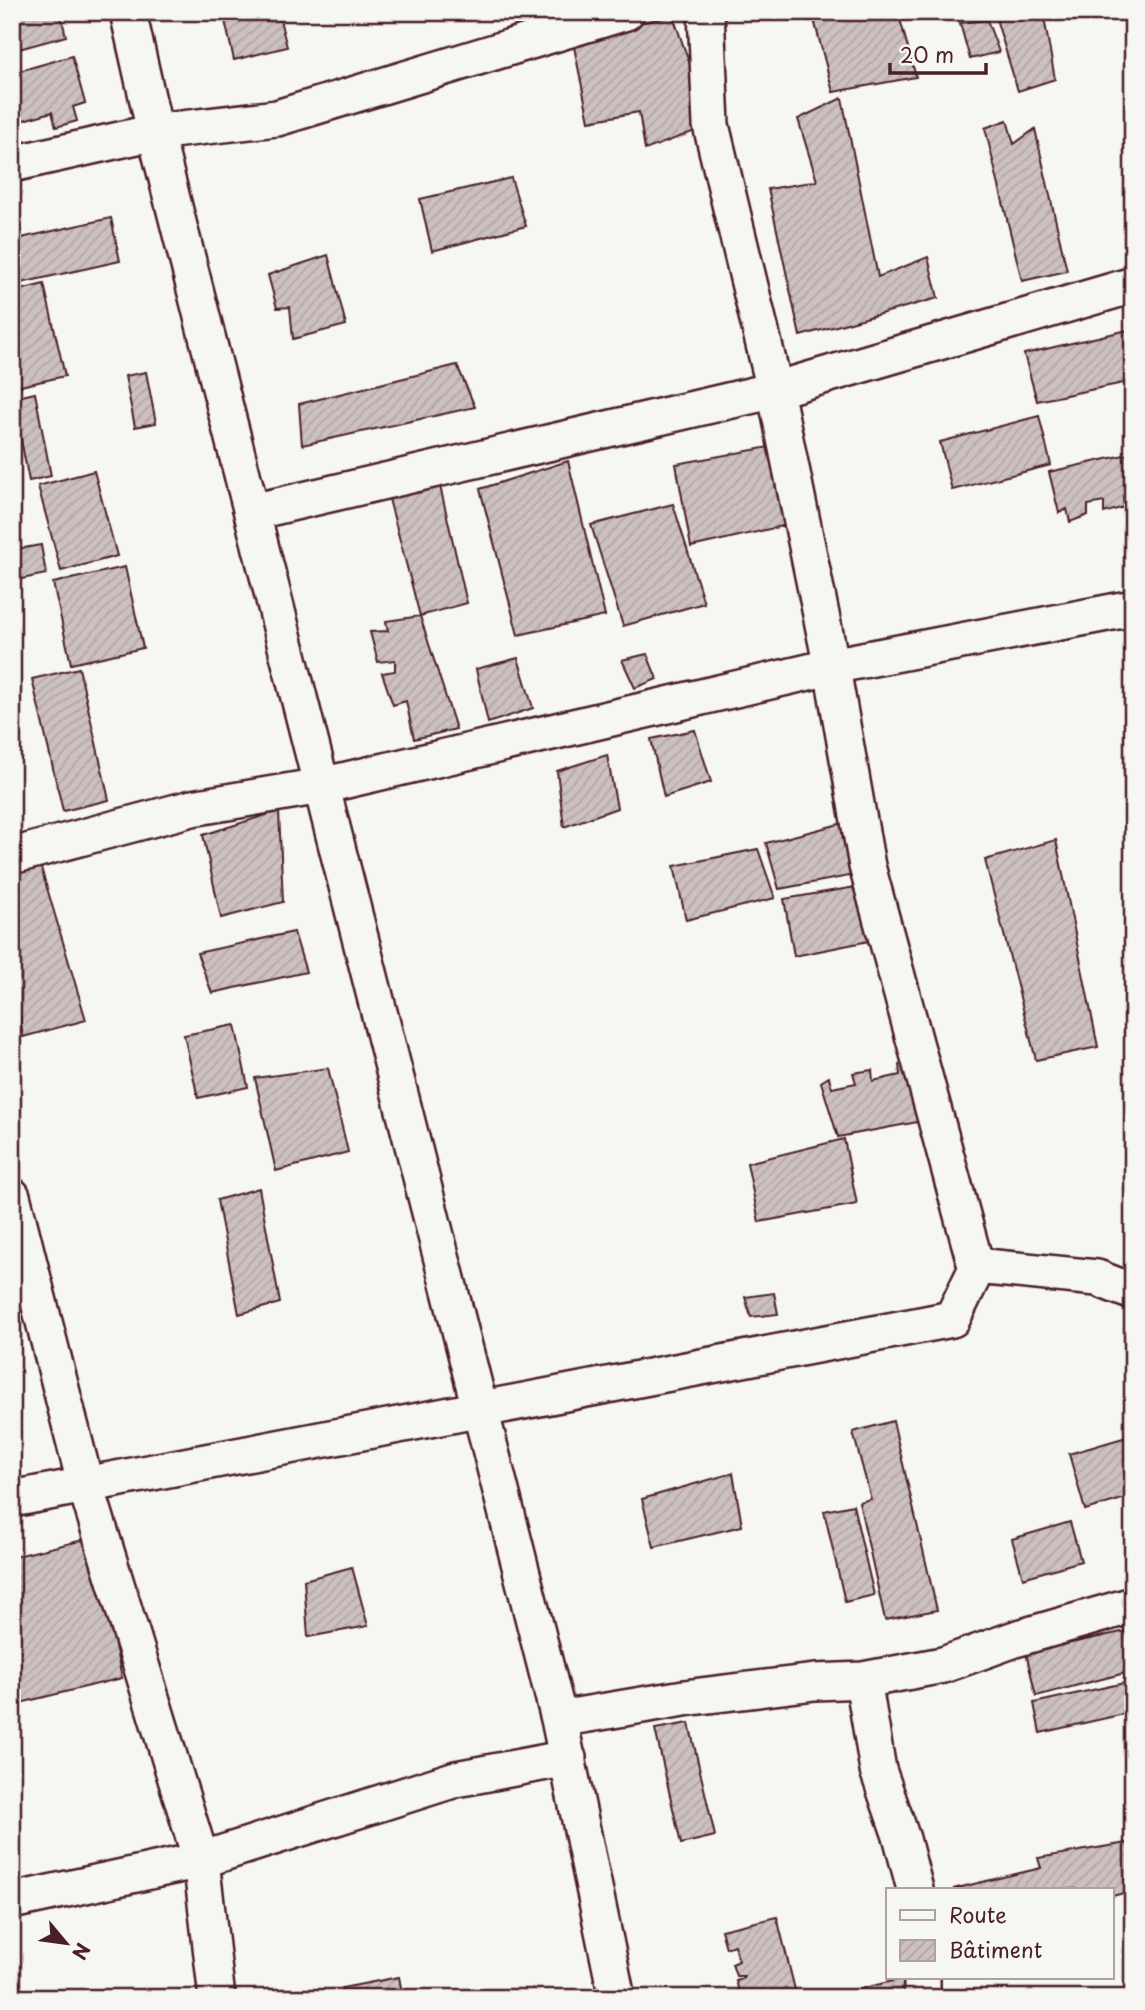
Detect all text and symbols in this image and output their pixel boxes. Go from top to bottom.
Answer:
scale bar [890,32,986,76]
text: 20 m [900,38,954,70]
legend [886,1888,1114,1979]
text: Route [949,1898,1007,1930]
north arrow [32,1909,102,1979]
text: Bâtiment [949,1933,1042,1965]
text: N [66,1938,98,1965]

